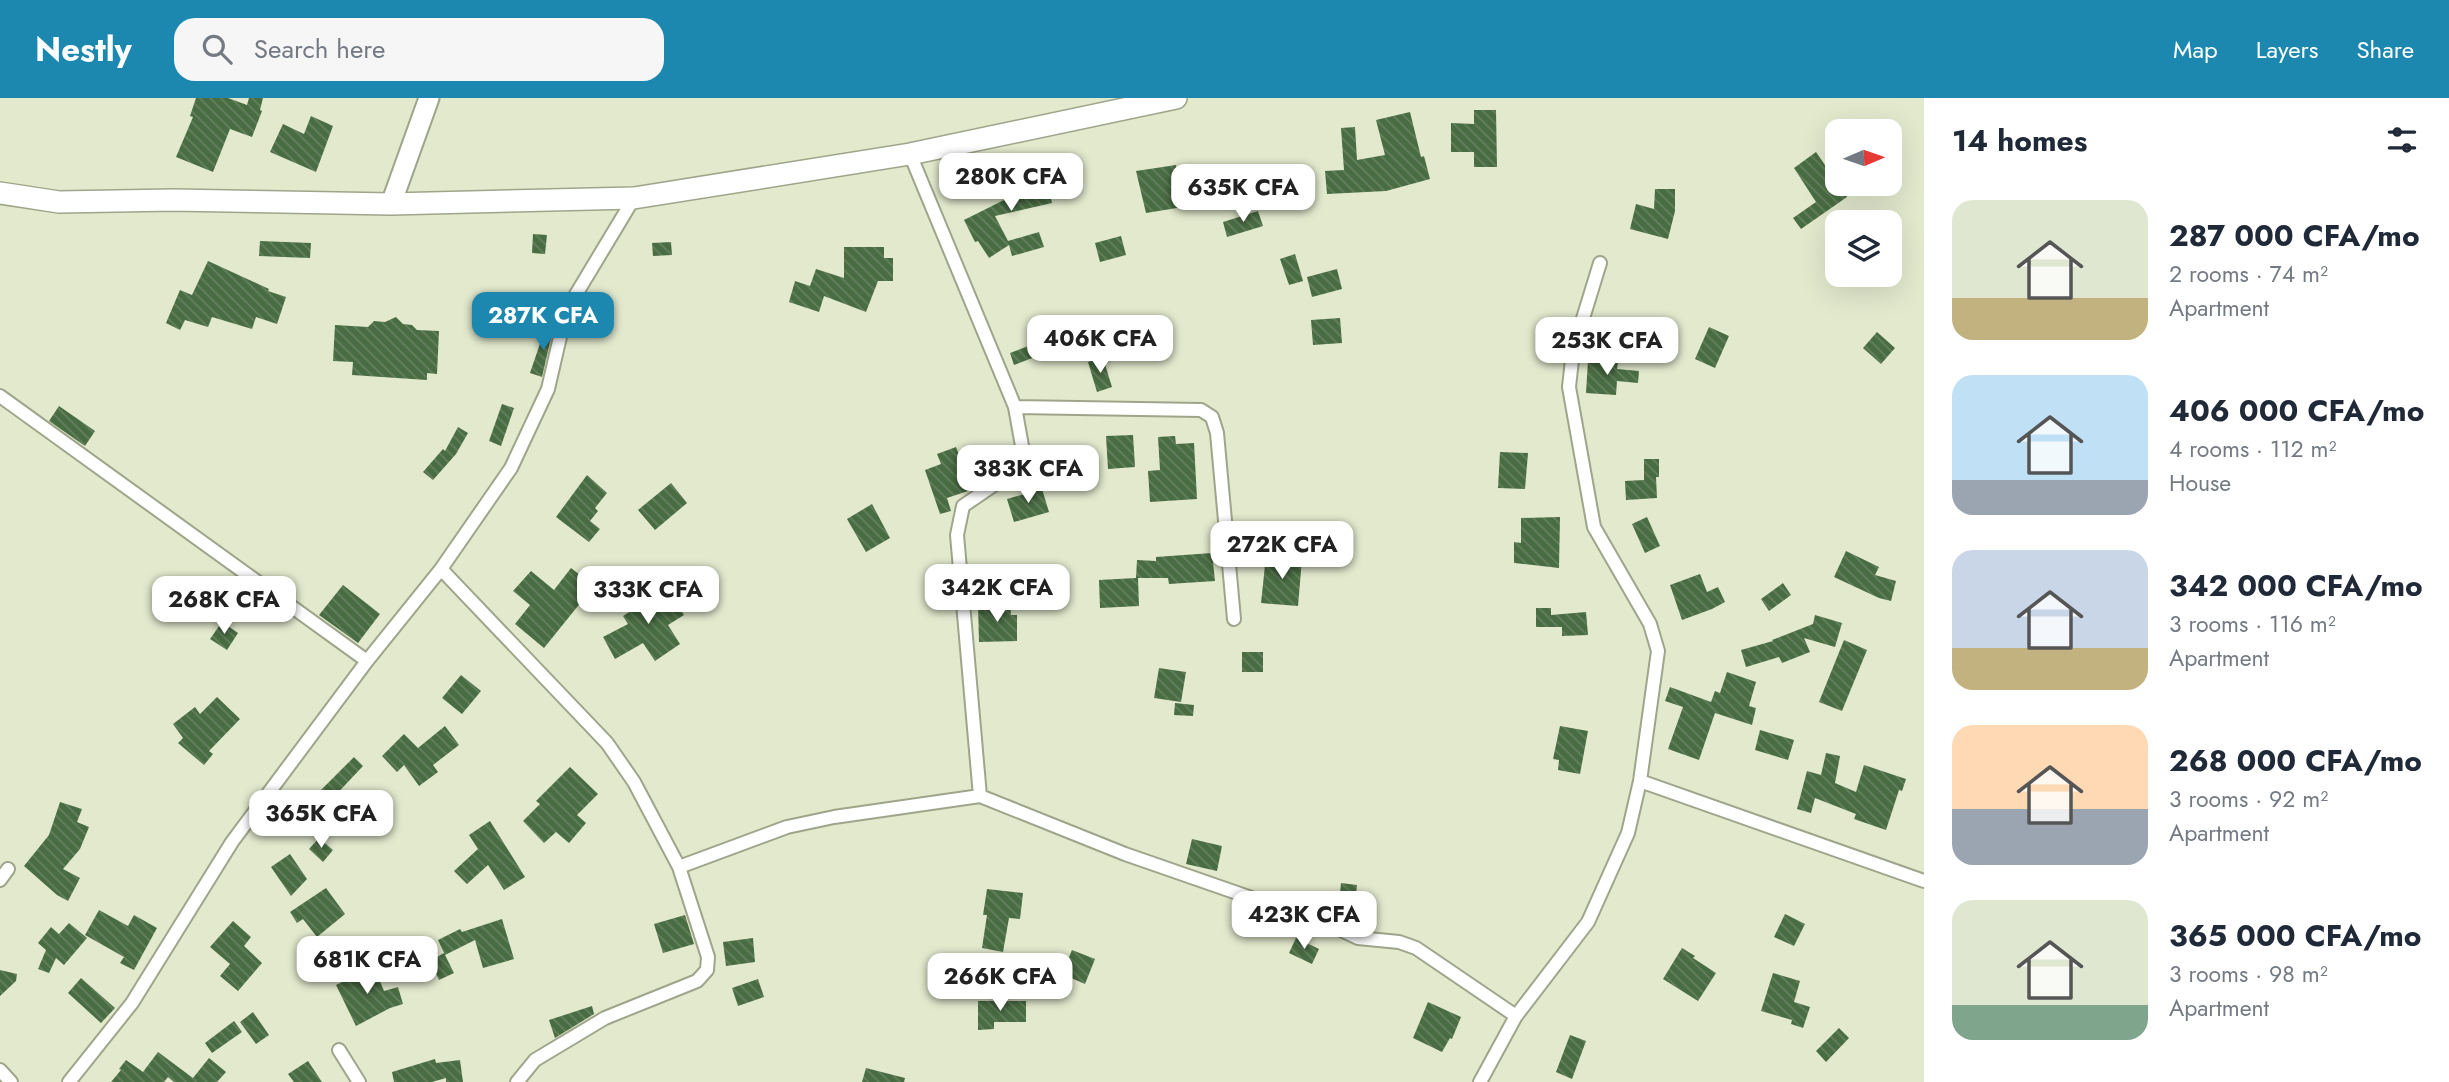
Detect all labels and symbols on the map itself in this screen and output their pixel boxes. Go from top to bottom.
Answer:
north arrow [1825,119,1902,196]
pin: 280K CFA [939,153,1083,213]
pin: 635K CFA [1171,164,1315,224]
pin: 287K CFA [471,292,615,352]
pin: 406K CFA [1028,316,1172,375]
pin: 253K CFA [1535,317,1679,377]
pin: 383K CFA [956,446,1100,505]
pin: 272K CFA [1210,522,1354,581]
pin: 342K CFA [925,564,1069,624]
pin: 333K CFA [576,566,720,626]
pin: 268K CFA [152,576,296,636]
pin: 365K CFA [249,790,393,850]
pin: 423K CFA [1232,892,1376,951]
pin: 681K CFA [295,936,439,996]
pin: 266K CFA [928,954,1072,1013]

